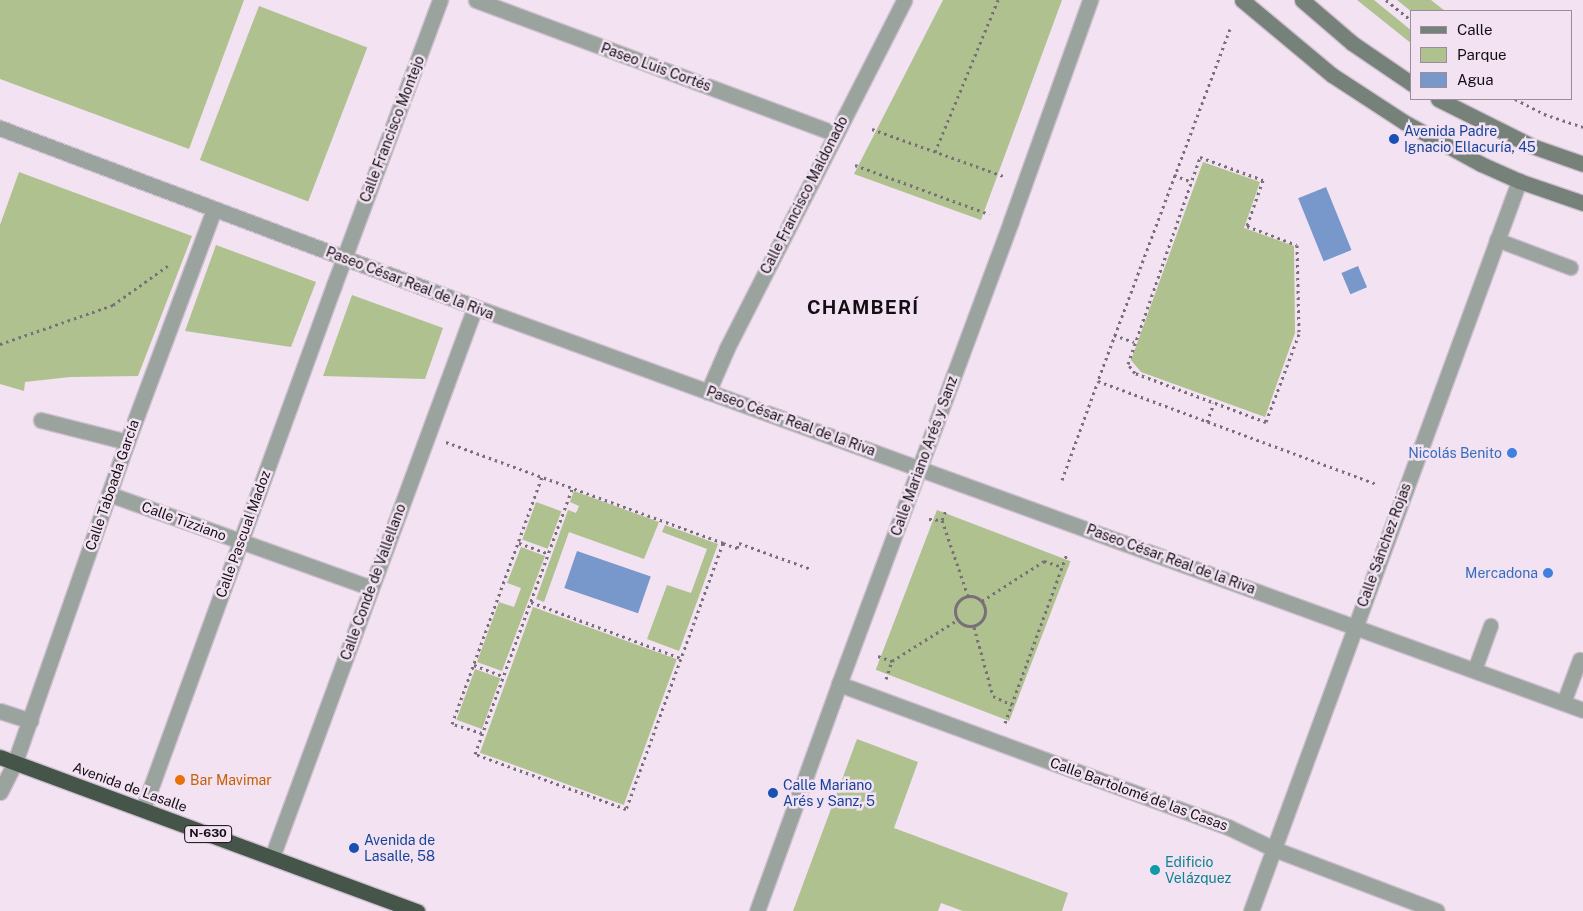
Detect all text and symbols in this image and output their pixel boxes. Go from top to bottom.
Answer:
legend [1410,10,1573,100]
text: Calle [1457,21,1493,38]
street label: Paseo Luis Cortés [599,39,713,95]
text: Parque [1457,46,1507,63]
street label: Calle Francisco Montejo [356,53,428,205]
text: Agua [1457,71,1494,88]
street label: Calle Francisco Maldonado [757,113,851,277]
place label: Avenida Padre Ignacio Ellacuría, 45 [1404,123,1536,156]
marker: Avenida Padre Ignacio Ellacuría, 45 [1388,133,1400,145]
street label: Paseo César Real de la Riva [323,243,497,323]
district label: CHAMBERÍ [806,297,920,319]
street label: Calle Mariano Arés y Sanz [887,374,961,538]
street label: Paseo César Real de la Riva [704,383,878,459]
street label: Calle Taboada García [82,417,142,553]
place label: Nicolás Benito [1408,445,1502,461]
marker: Nicolás Benito [1506,447,1518,459]
street label: Calle Pascual Madoz [212,468,274,600]
street label: Calle Sánchez Rojas [1354,481,1414,609]
street label: Calle Tizziano [139,498,229,544]
street label: Calle Conde de Vallellano [337,501,409,663]
street label: Paseo César Real de la Riva [1084,521,1258,597]
place label: Mercadona [1465,565,1538,581]
marker: Mercadona [1542,567,1554,579]
street label: Calle Bartolomé de las Casas [1048,754,1230,834]
street label: Avenida de Lasalle [70,758,190,816]
place label: Bar Mavimar [190,772,272,788]
marker: Bar Mavimar [174,774,186,786]
place label: Calle Mariano Arés y Sanz, 5 [783,777,875,810]
marker: Calle Mariano Arés y Sanz, 5 [767,787,779,799]
road number: N-630 [183,824,233,844]
place label: Avenida de Lasalle, 58 [364,832,435,864]
marker: Avenida de Lasalle, 58 [348,842,360,854]
place label: Edificio Velázquez [1165,854,1231,886]
marker: Edificio Velázquez [1149,864,1161,876]

